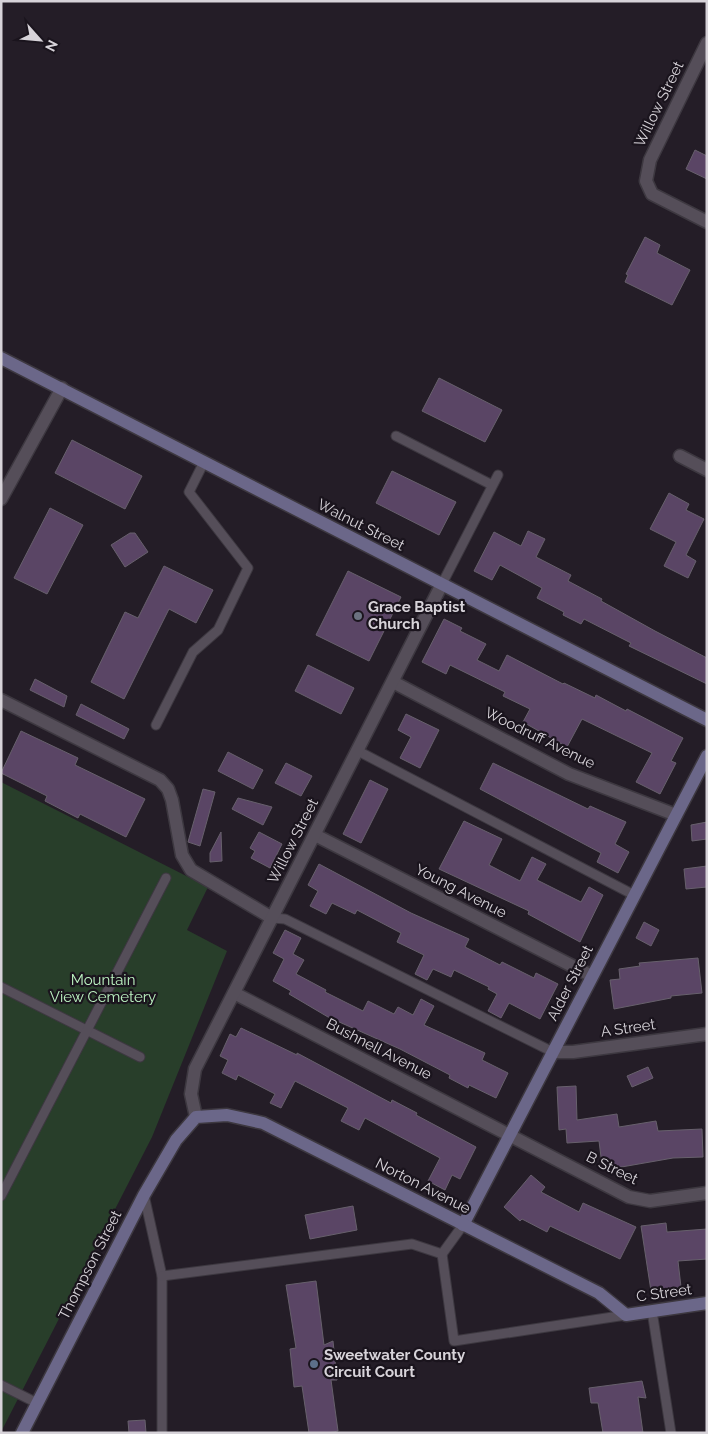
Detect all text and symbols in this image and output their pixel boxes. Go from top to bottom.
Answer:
north arrow [15,15,65,65]
text: N [42,38,61,54]
street label: Willow Street [631,58,687,150]
street label: Walnut Street [314,495,408,555]
place label: Grace Baptist Church [368,598,465,633]
marker: Grace Baptist Church [352,610,364,622]
street label: Woodruff Avenue [482,704,598,773]
street label: Willow Street [264,795,322,887]
street label: Young Avenue [412,860,510,922]
street label: Alder Street [543,942,597,1024]
park label: Mountain View Cemetery [50,971,156,1006]
street label: Bushnell Avenue [323,1015,435,1083]
street label: A Street [599,1015,657,1041]
street label: B Street [583,1148,641,1188]
street label: Norton Avenue [372,1154,474,1218]
street label: Thompson Street [55,1207,125,1323]
street label: C Street [635,1280,693,1306]
place label: Sweetwater County Circuit Court [324,1346,466,1381]
marker: Sweetwater County Circuit Court [308,1358,320,1370]

